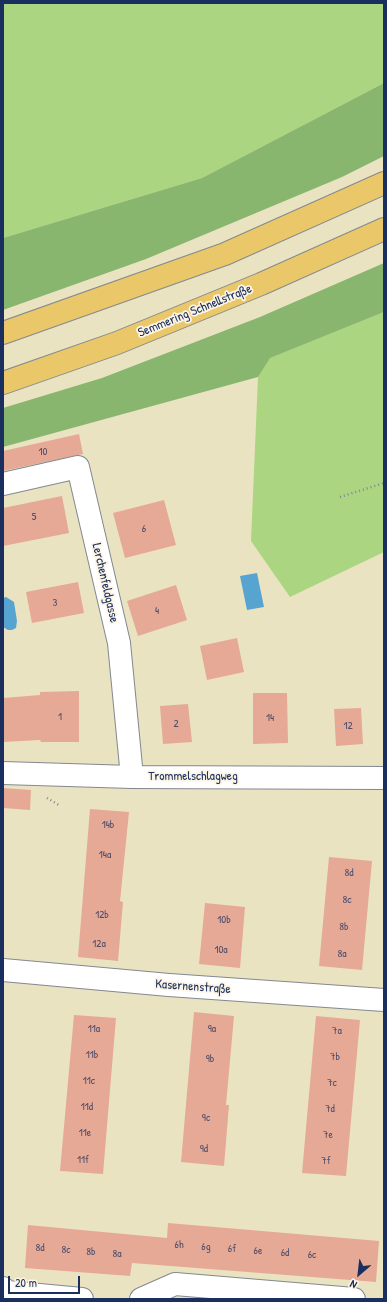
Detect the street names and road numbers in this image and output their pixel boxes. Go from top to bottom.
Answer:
street label: Semmering Schnellstraße [136,281,254,341]
street label: Lerchenfeldgasse [88,542,122,624]
street label: Trommelschlagweg [148,769,238,785]
street label: Kasernenstraße [155,977,231,997]

